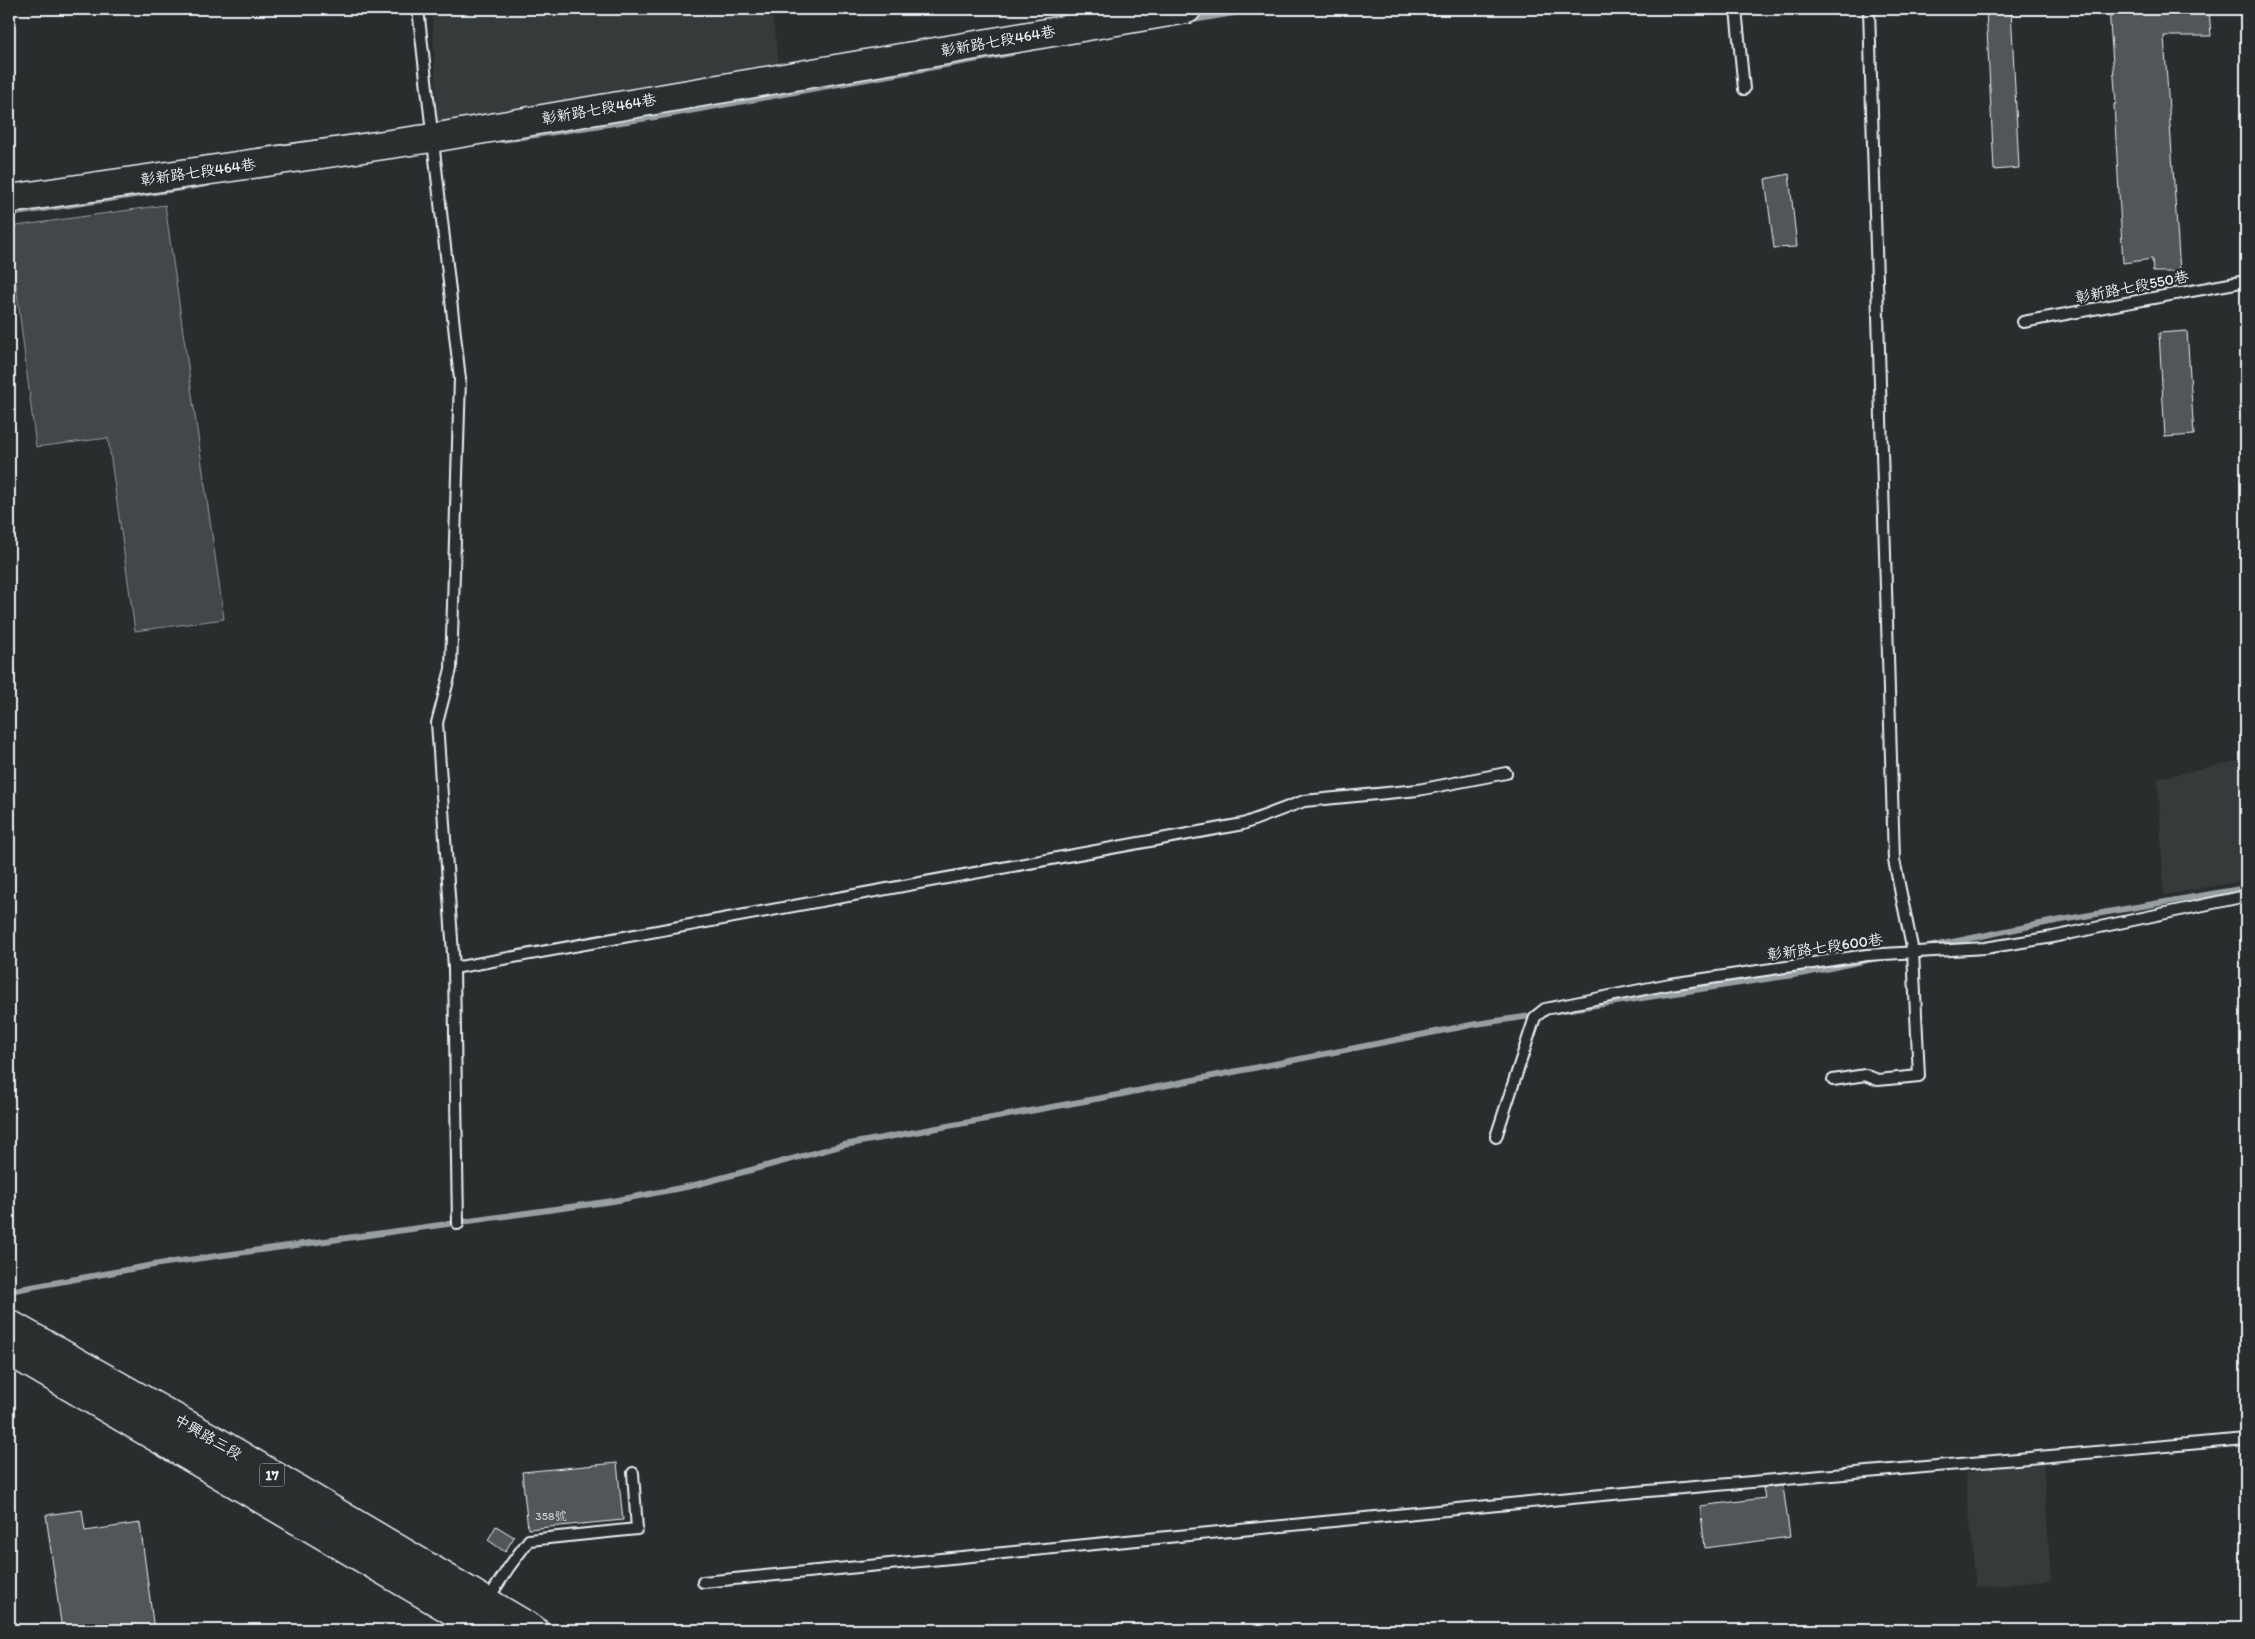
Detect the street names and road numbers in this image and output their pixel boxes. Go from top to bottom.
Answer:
street label: 彰新路七段464巷 [939,22,1057,60]
street label: 彰新路七段464巷 [540,90,658,128]
street label: 彰新路七段464巷 [139,155,257,189]
street label: 彰新路七段550巷 [2074,267,2190,307]
street label: 彰新路七段600巷 [1766,930,1884,964]
street label: 中興路三段 [171,1410,245,1464]
road number: 17 [260,1464,284,1486]

